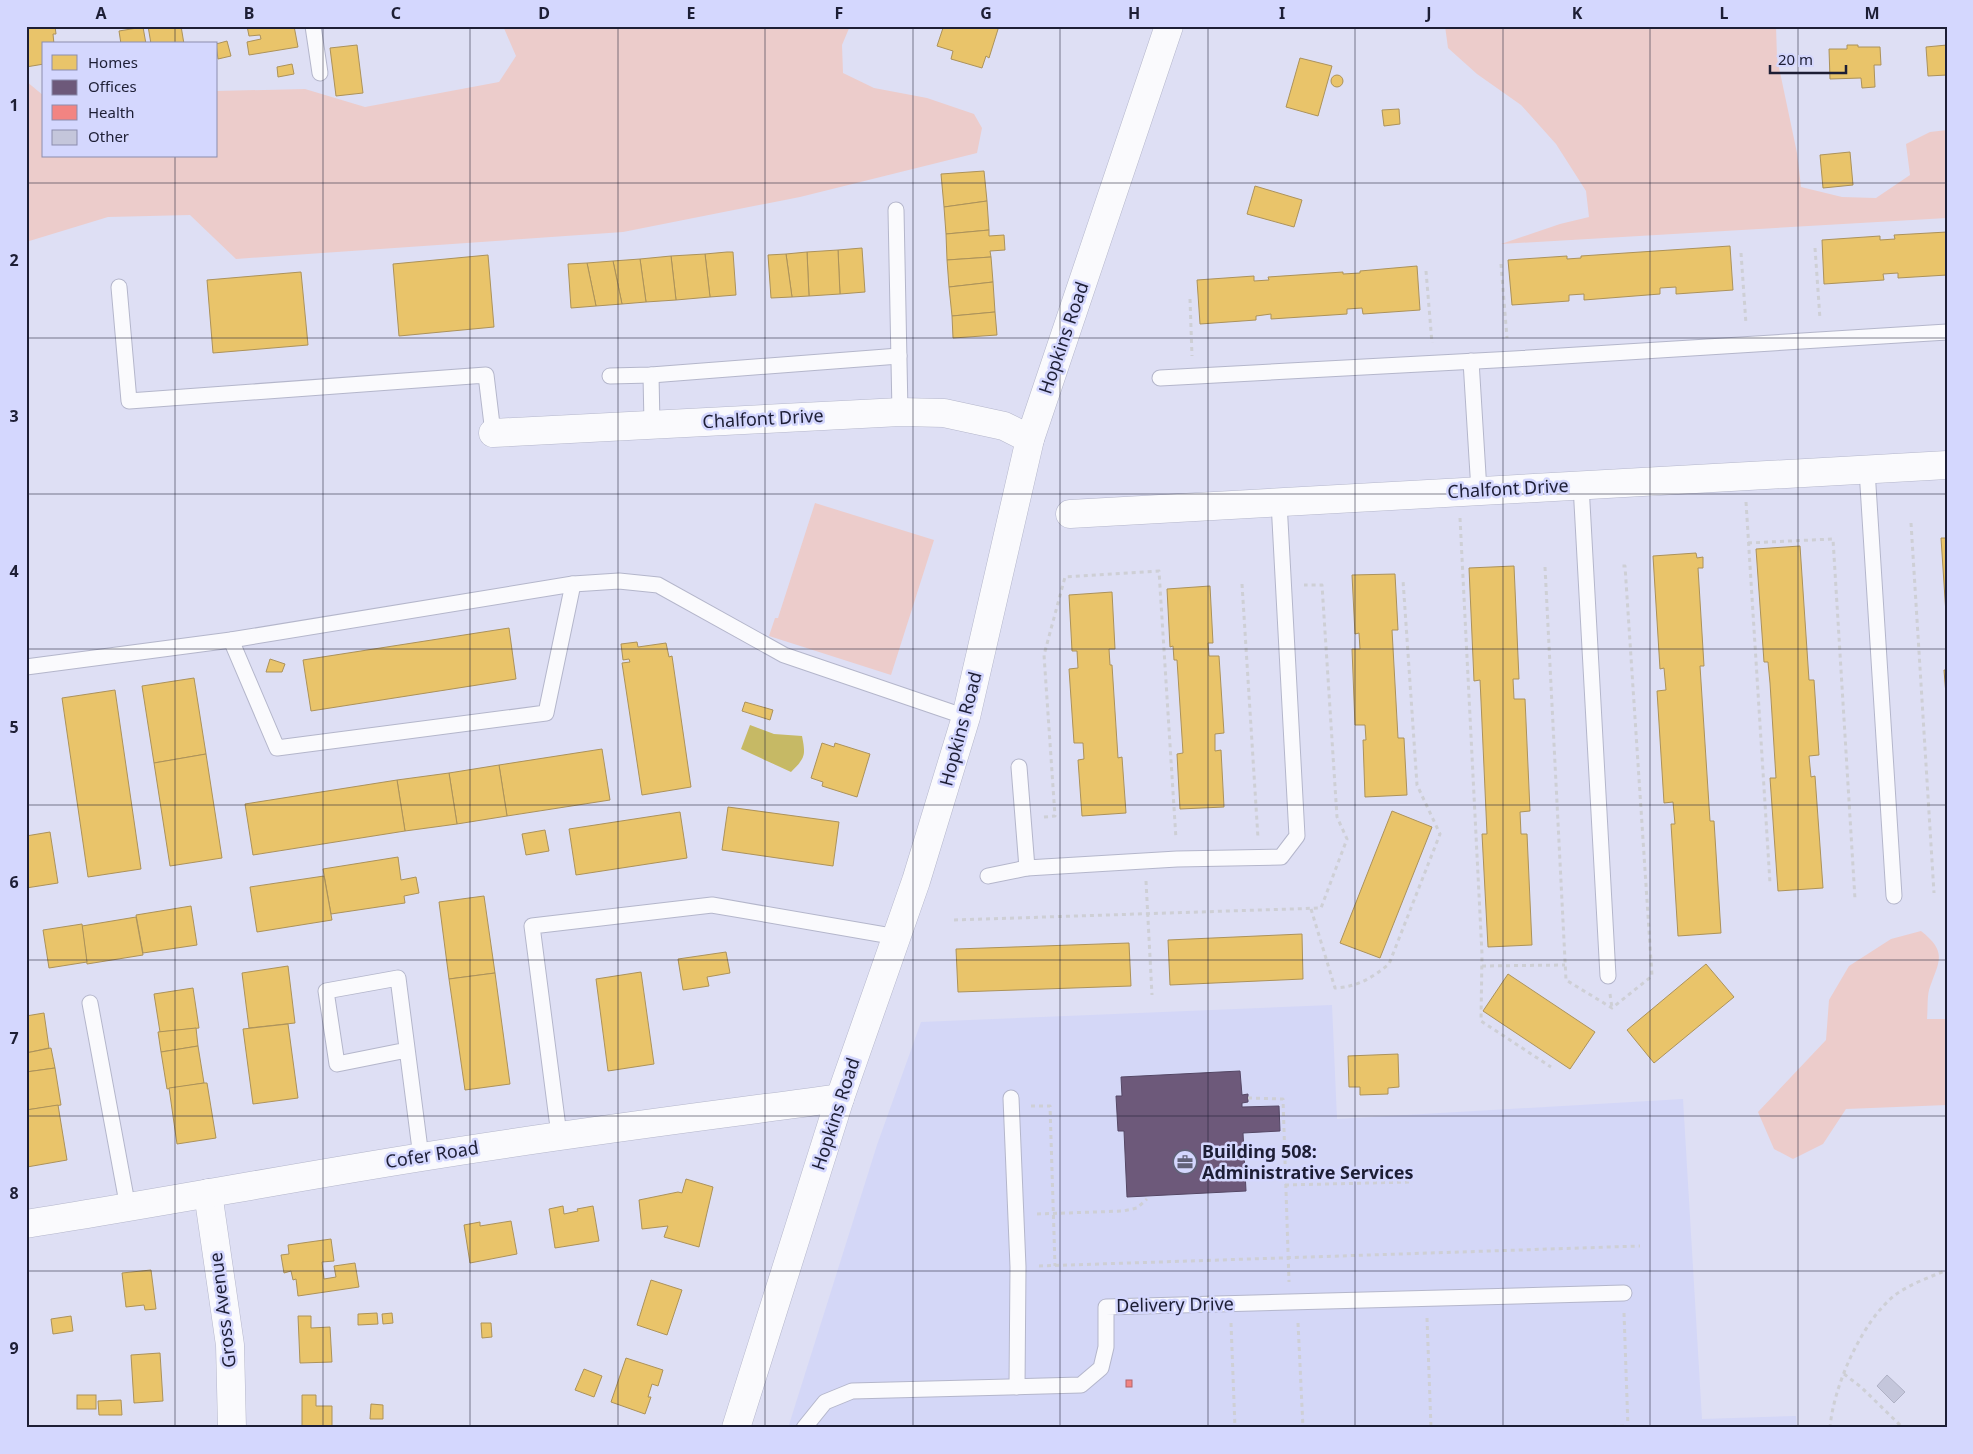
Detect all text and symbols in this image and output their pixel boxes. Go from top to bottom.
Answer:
text: A [95,2,107,24]
text: B [244,2,254,24]
text: C [391,2,401,24]
text: D [538,2,550,24]
text: E [687,2,696,24]
text: F [835,2,843,24]
text: G [980,2,992,24]
text: H [1128,2,1140,24]
text: I [1279,2,1285,24]
text: J [1424,2,1432,24]
text: K [1572,2,1583,24]
text: L [1720,2,1729,24]
text: M [1864,2,1880,24]
legend [42,42,218,158]
scale bar [1770,42,1847,74]
text: 20 m [1778,49,1813,69]
text: Homes [88,52,138,72]
text: Offices [88,76,137,96]
text: 1 [9,94,19,116]
text: Health [88,102,135,122]
text: Other [88,126,129,146]
text: 2 [9,249,19,271]
street label: Hopkins Road [1033,278,1093,397]
street label: Chalfont Drive [702,403,824,433]
text: 3 [9,405,19,427]
street label: Chalfont Drive [1447,473,1569,503]
text: 4 [9,560,19,582]
street label: Hopkins Road [933,669,987,788]
text: 5 [9,716,19,738]
text: 6 [9,871,19,893]
text: 7 [9,1027,19,1049]
street label: Hopkins Road [806,1054,865,1173]
street label: Cofer Road [384,1135,480,1173]
place label: Building 508: Administrative Services [1202,1139,1414,1184]
office icon: Building 508: Administrative Services [1172,1149,1198,1175]
text: 8 [9,1182,19,1204]
street label: Gross Avenue [203,1251,241,1369]
street label: Delivery Drive [1116,1291,1234,1317]
text: 9 [9,1337,19,1359]

